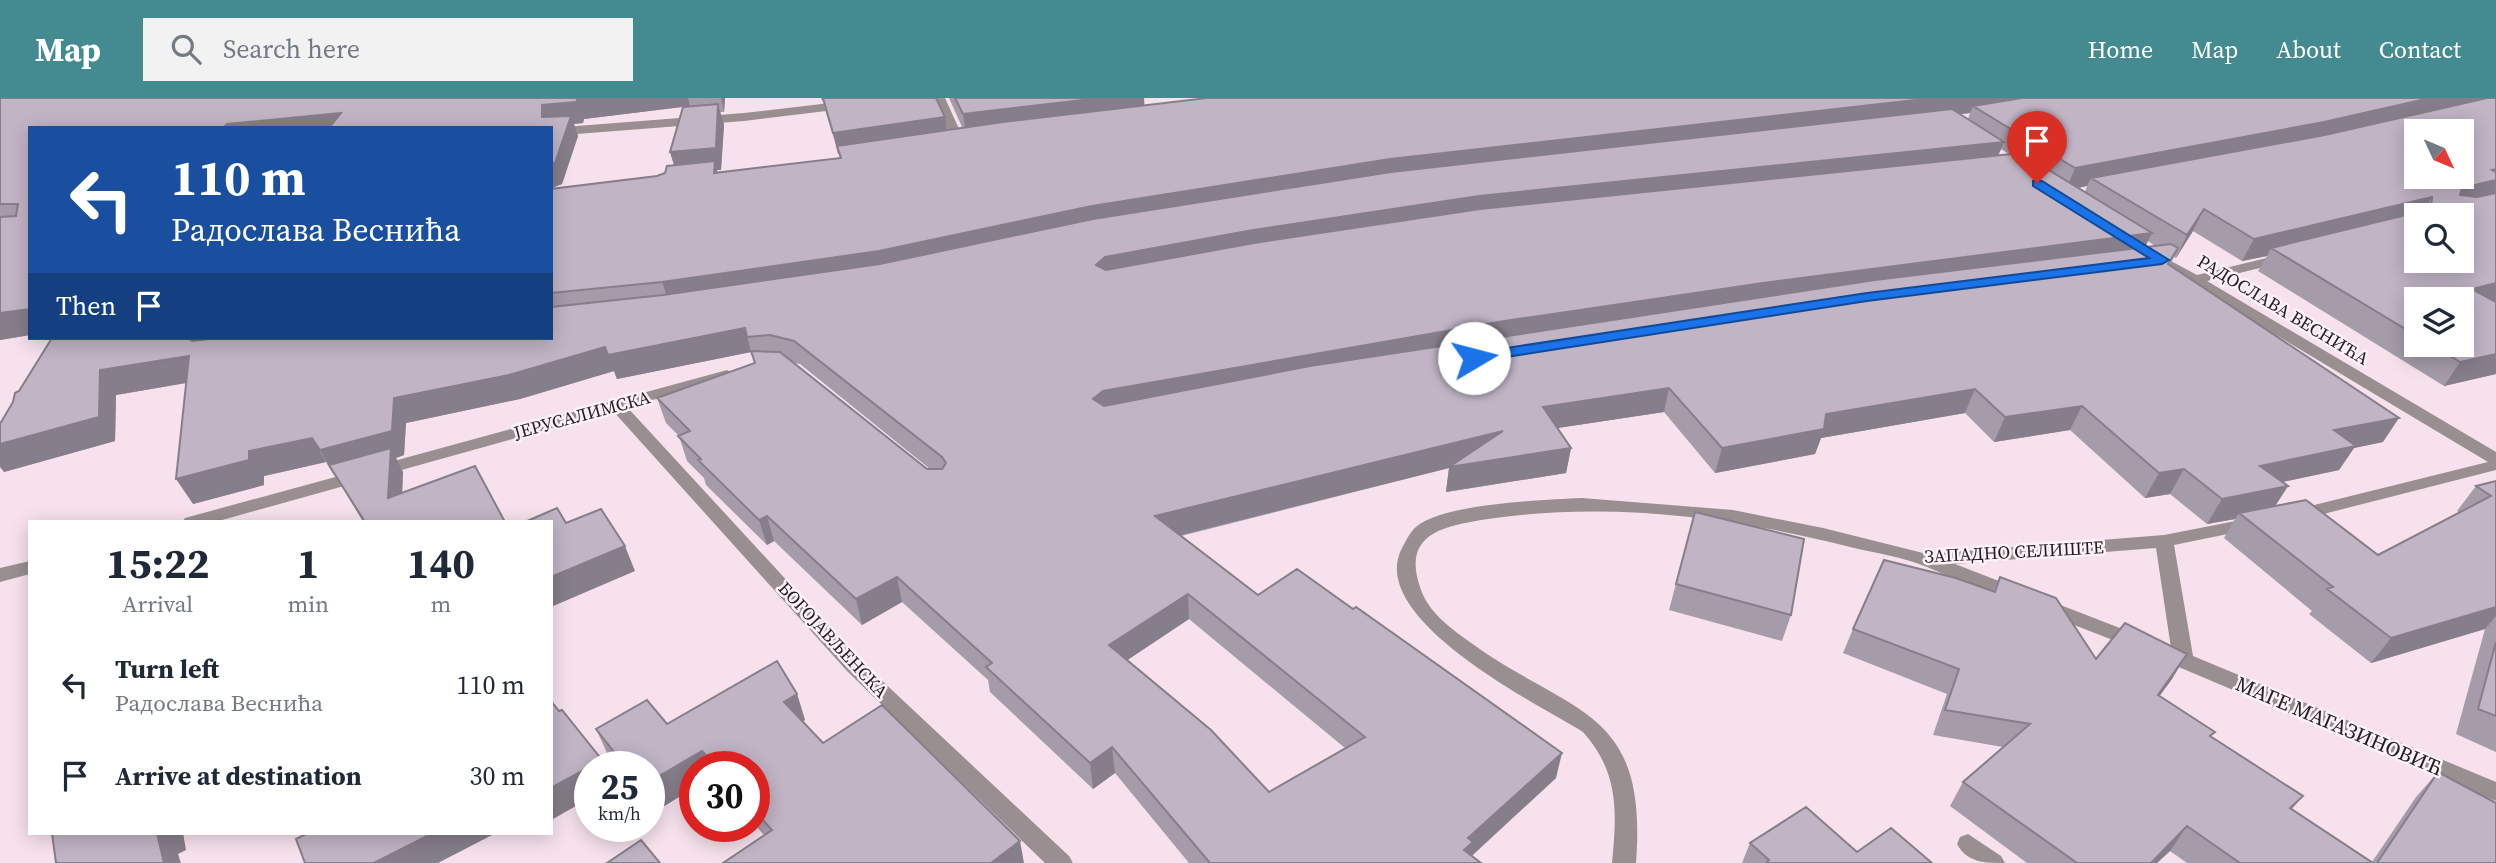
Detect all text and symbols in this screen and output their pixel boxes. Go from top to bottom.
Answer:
search box [143,18,633,81]
text: Map [35,27,101,72]
icon: search [167,30,205,68]
text: Search here [223,31,360,67]
text: Home [2088,33,2153,66]
text: Map [2191,33,2238,66]
text: About [2276,33,2341,66]
text: Contact [2379,33,2461,66]
pin [2007,111,2067,183]
north arrow [2404,119,2474,189]
map controls [2404,119,2474,357]
icon: arrive [2018,122,2056,160]
text: 110 m [171,144,306,211]
icon: left [56,154,147,245]
button: search [2404,203,2474,273]
text: Радослава Веснића [171,208,461,252]
street label: РАДОСЛАВА ВЕСНИЋА [2193,248,2374,371]
icon: arrive [130,287,168,325]
button: layers [2404,287,2474,357]
text: Then [56,288,116,324]
position arrow [1437,321,1511,395]
street label: ЈЕРУСАЛИМСКА [510,384,653,445]
text: 15:22 [106,534,210,592]
text: 1 [297,534,320,592]
text: 140 [407,534,475,592]
street label: ЗАПАДНО СЕЛИШТЕ [1924,534,2104,569]
street label: БОГОЈАВЉЕНСКА [773,576,894,703]
text: Arrival [122,588,193,620]
text: min [287,588,329,620]
text: m [431,588,451,620]
text: Turn left [115,651,219,687]
icon: left [56,666,94,704]
text: 110 m [457,667,525,703]
street label: МАГЕ МАГАЗИНОВИЋ [2231,669,2447,782]
text: Радослава Веснића [115,687,323,719]
speed limit sign: 30 [679,751,770,842]
icon: arrive [56,757,94,795]
text: Arrive at destination [115,758,362,794]
text: 30 m [470,758,525,794]
text: 25 [601,763,638,811]
text: km/h [598,801,641,826]

